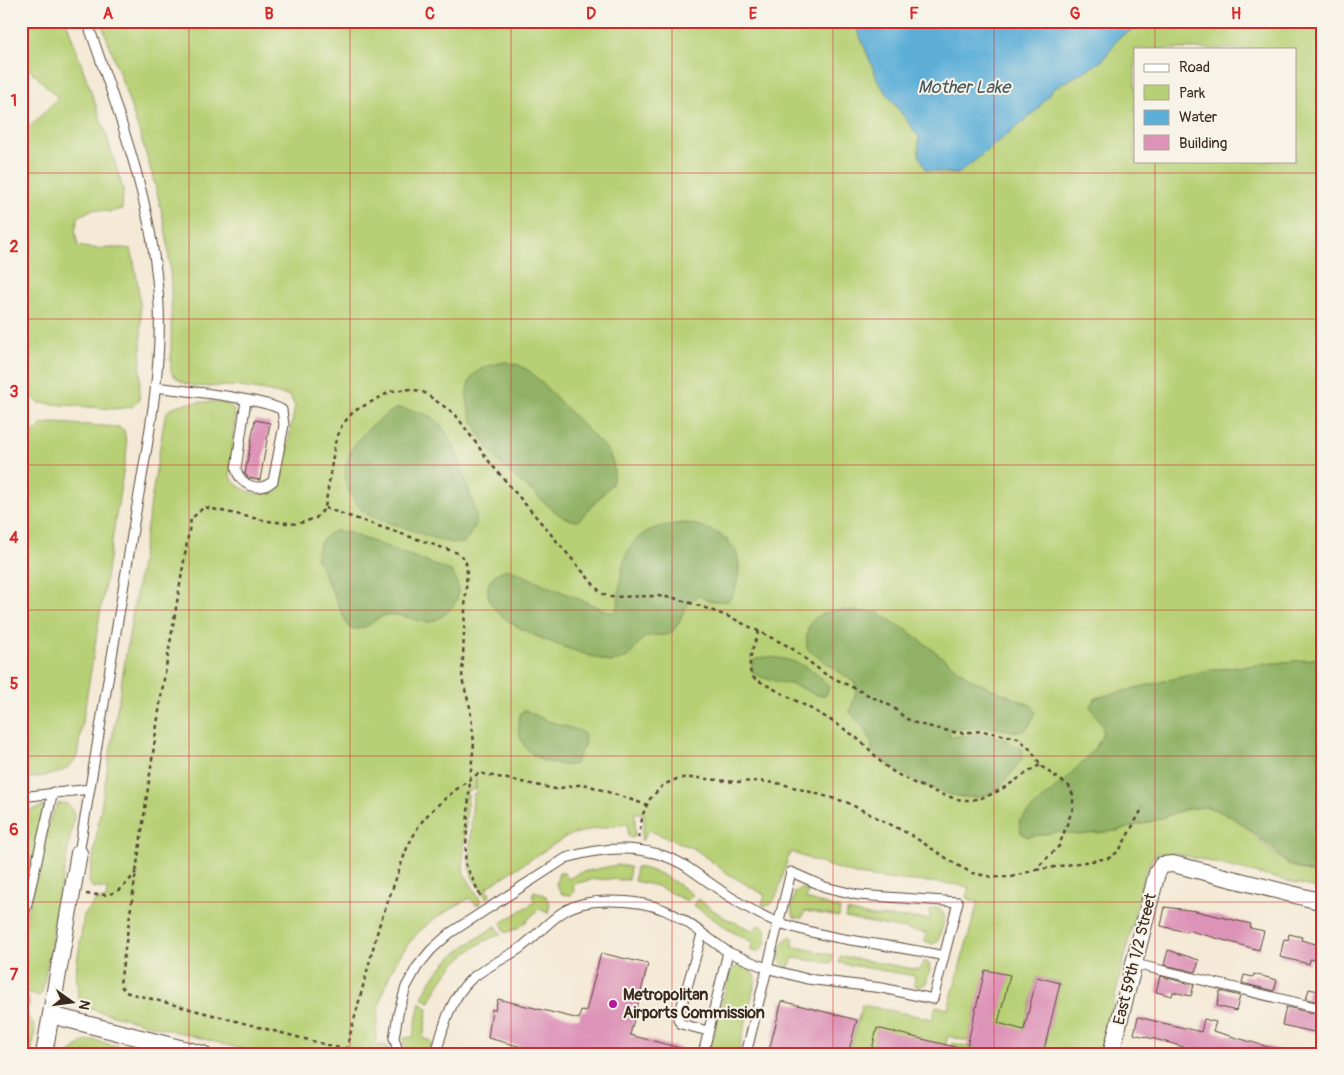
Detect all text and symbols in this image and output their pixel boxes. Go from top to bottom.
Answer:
text: A [103,4,114,24]
text: B [264,4,274,24]
text: C [425,4,435,24]
text: D [586,4,596,24]
text: E [749,4,758,24]
text: F [909,4,919,24]
text: G [1070,4,1081,24]
text: H [1231,4,1241,24]
legend [1134,48,1296,162]
text: Road [1179,58,1210,77]
water label: Mother Lake [918,76,1012,99]
text: Park [1179,84,1206,103]
text: 1 [11,91,17,111]
text: Water [1179,108,1218,127]
text: Building [1179,134,1227,153]
text: 2 [10,237,19,257]
text: 3 [10,382,19,402]
text: 4 [9,528,19,548]
text: 5 [10,674,19,694]
text: 6 [9,820,19,840]
street label: East 59th 1/2 Street [1109,891,1161,1027]
text: 7 [10,965,19,985]
north arrow [48,978,98,1028]
place label: Metropolitan Airports Commission [623,985,765,1023]
text: N [75,998,94,1012]
marker: Metropolitan Airports Commission [607,998,619,1010]

